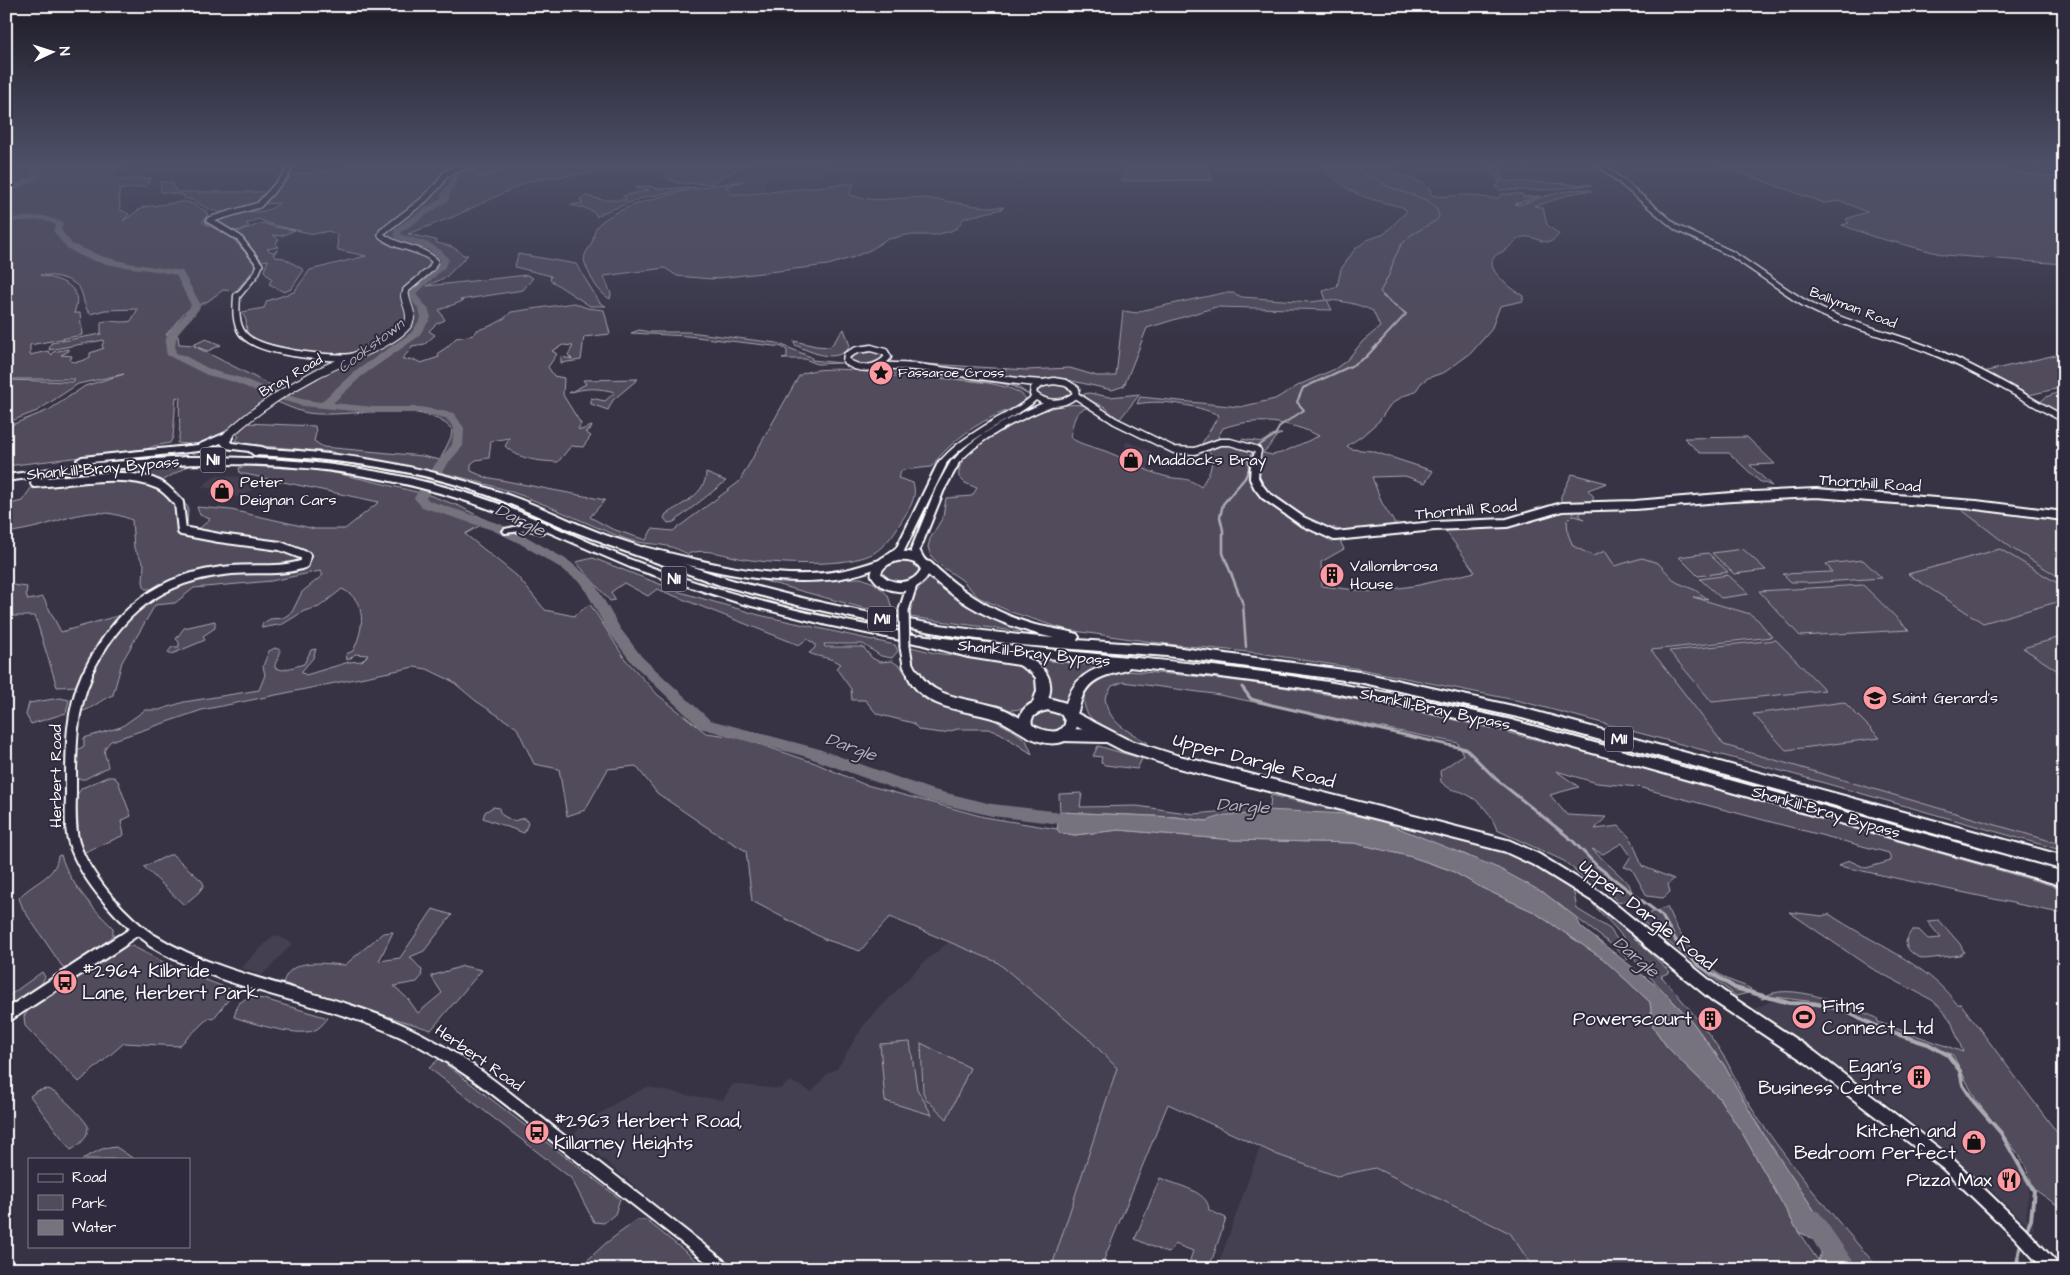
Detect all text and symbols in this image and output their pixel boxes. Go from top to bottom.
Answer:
north arrow [28,28,78,78]
text: N [54,46,74,56]
street label: Ballyman Road [1806,282,1900,334]
water label: Cookstown [333,313,410,378]
street label: Bray Road [256,350,326,402]
place icon: Fassaroe Cross [868,360,894,386]
place label: Fassaroe Cross [898,363,1004,383]
shop icon: Maddocks Bray [1118,447,1144,473]
road number: N11 [200,448,226,472]
place label: Maddocks Bray [1148,449,1267,472]
street label: Shankill-Bray Bypass [26,450,180,487]
street label: Thornhill Road [1818,468,1922,498]
place label: Peter Deignan Cars [240,471,337,512]
shop icon: Peter Deignan Cars [209,478,235,504]
street label: Thornhill Road [1414,495,1518,525]
water label: Dargle [490,497,550,544]
place label: Vallombrosa House [1350,555,1438,595]
building icon: Vallombrosa House [1319,562,1345,588]
road number: N11 [662,566,686,592]
road number: M11 [868,606,896,632]
street label: Shankill-Bray Bypass [956,634,1111,673]
street label: Shankill-Bray Bypass [1357,682,1512,737]
school or university icon: Saint Gerard's [1862,685,1888,711]
place label: Saint Gerard's [1892,687,1998,709]
street label: Herbert Road [45,724,67,828]
water label: Dargle [822,726,881,769]
street label: Upper Dargle Road [1170,726,1338,797]
road number: M11 [1605,726,1633,752]
street label: Shankill-Bray Bypass [1749,780,1903,845]
water label: Dargle [1216,792,1271,821]
street label: Upper Dargle Road [1574,855,1720,975]
water label: Dargle [1609,932,1663,982]
place label: #2964 Kilbride Lane, Herbert Park [82,958,259,1007]
bus stop icon: #2964 Kilbride Lane, Herbert Park [52,969,78,995]
place label: Fitns Connect Ltd [1822,993,1934,1042]
sports icon: Fitns Connect Ltd [1791,1004,1817,1030]
place label: Powerscourt [1573,1006,1692,1033]
building icon: Powerscourt [1697,1006,1723,1032]
street label: Herbert Road [430,1019,528,1097]
place label: Egan's Business Centre [1758,1053,1902,1102]
building icon: Egan's Business Centre [1906,1064,1932,1090]
place label: #2963 Herbert Road, Killarney Heights [554,1108,743,1158]
place label: Kitchen and Bedroom Perfect [1794,1118,1956,1167]
bus stop icon: #2963 Herbert Road, Killarney Heights [524,1119,550,1145]
shop icon: Kitchen and Bedroom Perfect [1961,1129,1987,1155]
legend [28,1158,190,1248]
text: Road [72,1167,107,1188]
place label: Pizza Max [1907,1167,1992,1194]
restaurant icon: Pizza Max [1996,1167,2022,1193]
text: Park [72,1193,107,1214]
text: Water [72,1217,116,1238]

